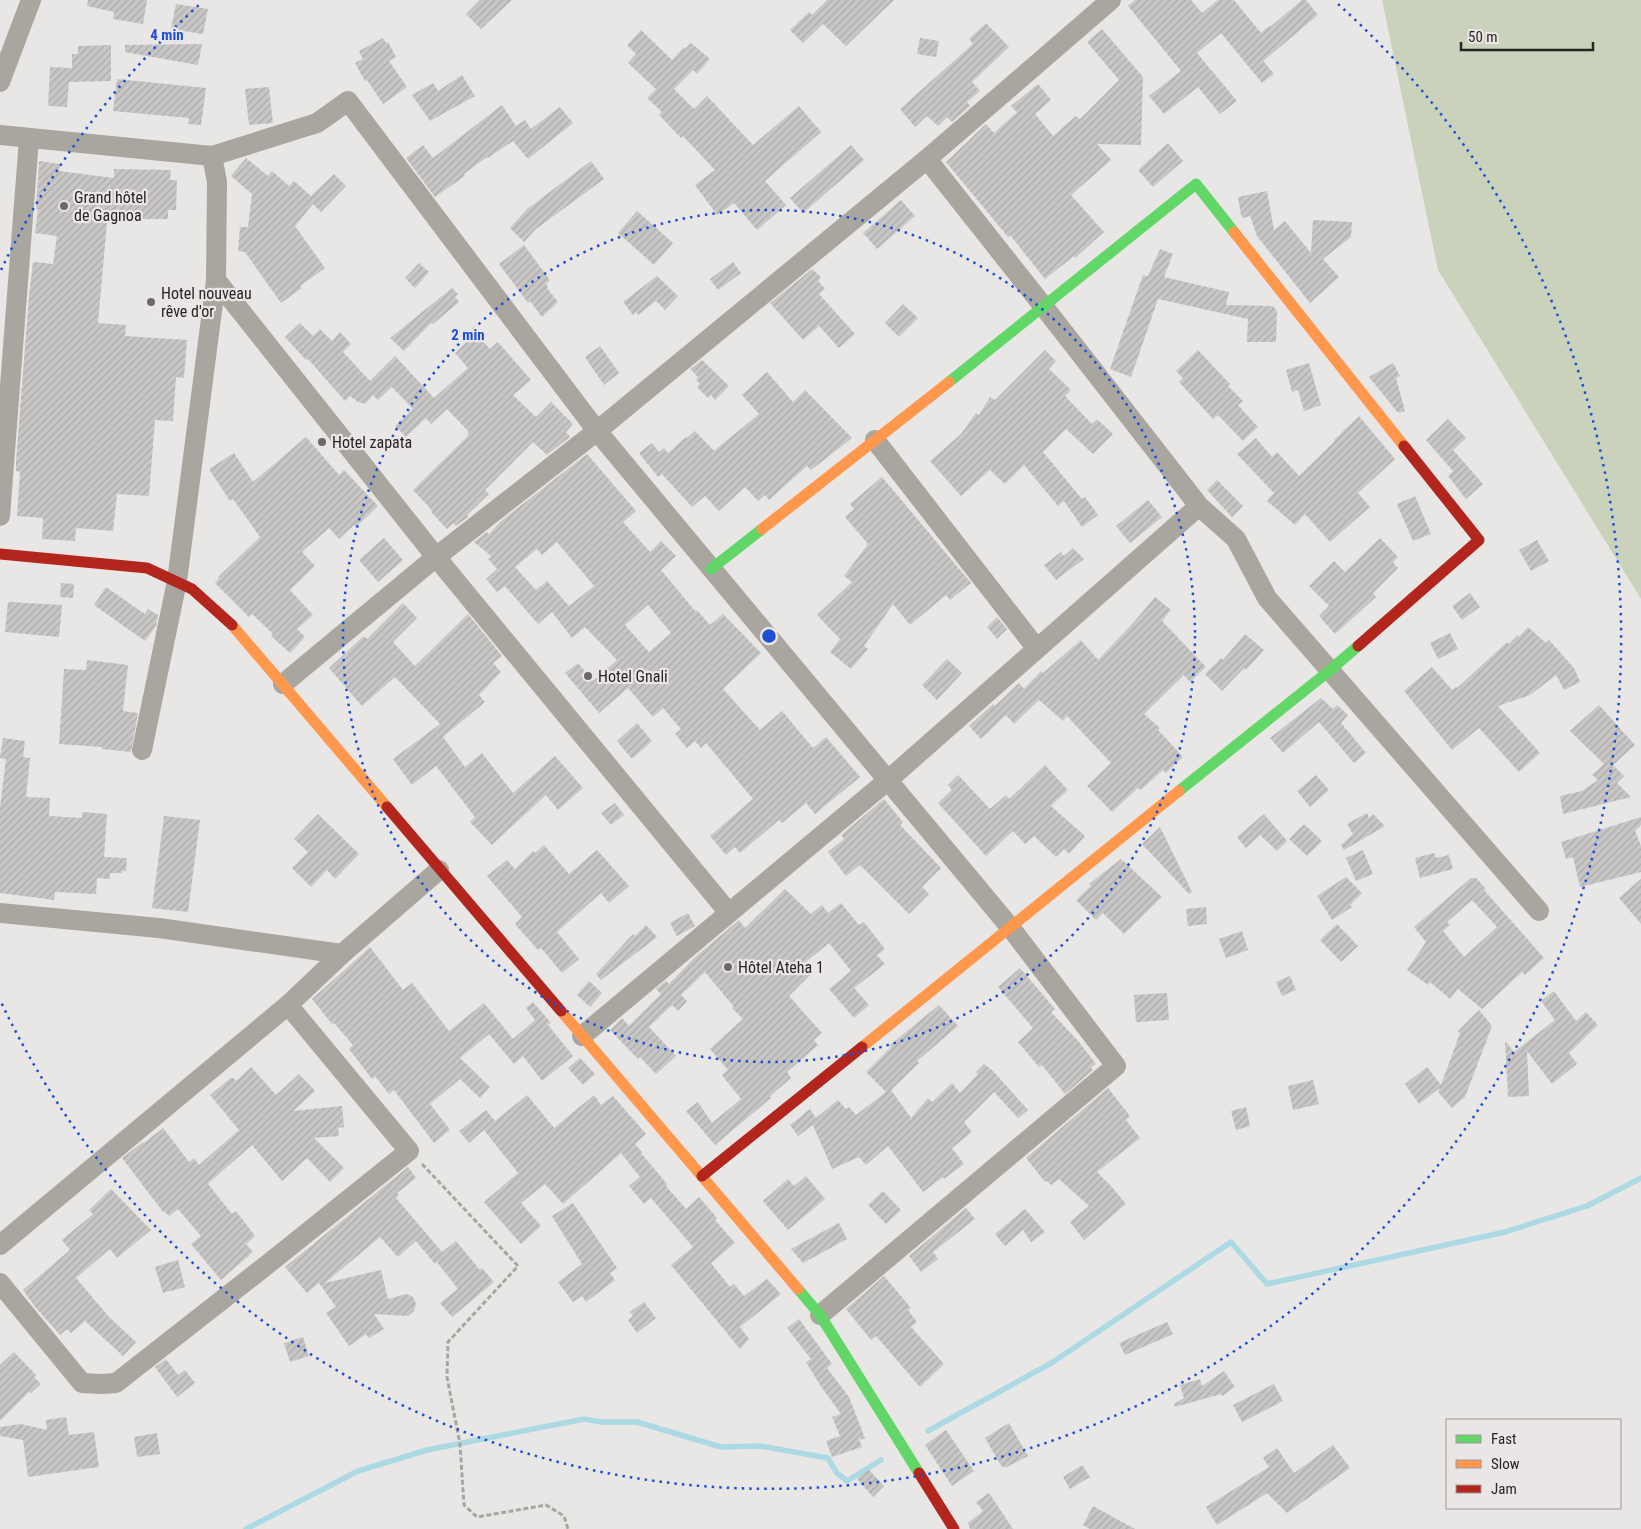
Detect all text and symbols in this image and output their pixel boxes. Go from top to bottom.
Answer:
scale bar [1461,20,1594,52]
text: 4 min [150,26,184,44]
text: 50 m [1468,28,1498,46]
place label: Grand hôtel de Gagnoa [74,188,147,225]
marker: Grand hôtel de Gagnoa [58,200,70,212]
place label: Hotel nouveau rêve d'or [161,284,252,321]
marker: Hotel nouveau rêve d'or [145,296,157,308]
text: 2 min [451,326,485,344]
place label: Hotel zapata [332,433,412,452]
marker: Hotel zapata [316,436,328,448]
centre of rings [760,627,778,645]
place label: Hotel Gnali [598,667,668,686]
marker: Hotel Gnali [582,670,594,682]
place label: Hôtel Ateha 1 [738,958,824,977]
marker: Hôtel Ateha 1 [722,961,734,973]
legend [1446,1419,1621,1509]
text: Fast [1491,1430,1516,1448]
text: Slow [1491,1455,1520,1473]
text: Jam [1491,1480,1517,1498]

